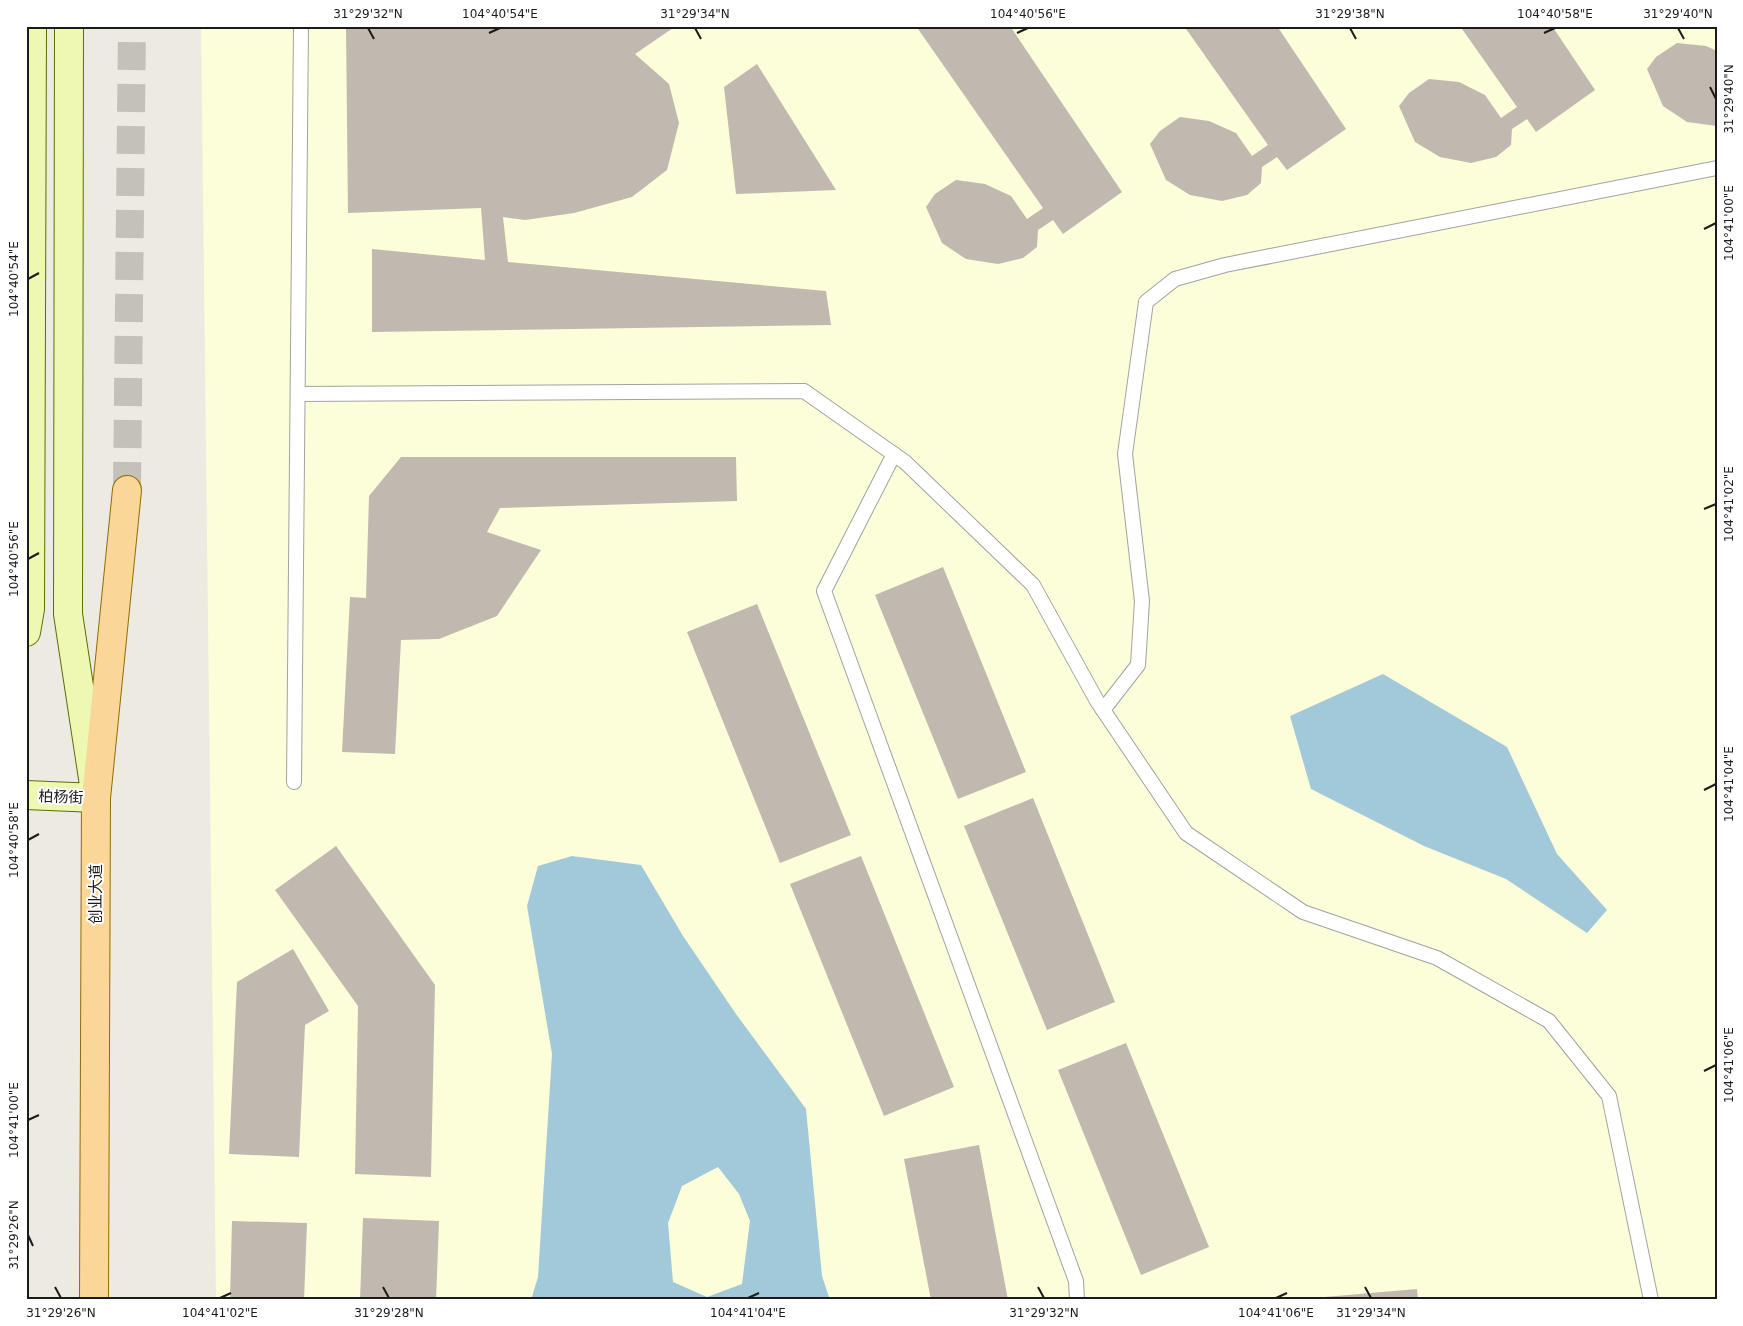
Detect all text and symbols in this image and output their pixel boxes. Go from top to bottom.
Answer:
text: 31°29'32"N [333,7,403,21]
text: 104°40'54"E [462,7,538,21]
text: 31°29'34"N [660,7,730,21]
text: 104°40'56"E [990,7,1066,21]
text: 31°29'38"N [1315,7,1385,21]
text: 104°40'58"E [1517,7,1593,21]
text: 31°29'40"N [1643,7,1713,21]
text: 31°29'40"N [1722,64,1736,134]
text: 104°41'00"E [1722,185,1736,261]
text: 104°40'54"E [7,241,21,317]
text: 104°41'02"E [1722,466,1736,542]
text: 104°40'56"E [7,521,21,597]
text: 104°41'04"E [1722,746,1736,822]
street label: 柏杨街 [38,787,84,807]
text: 104°40'58"E [7,802,21,878]
street label: 创业大道 [87,864,105,924]
text: 104°41'06"E [1722,1027,1736,1103]
text: 104°41'00"E [7,1082,21,1158]
text: 31°29'26"N [7,1200,21,1270]
text: 31°29'26"N [26,1306,96,1320]
text: 104°41'02"E [182,1306,258,1320]
text: 31°29'28"N [354,1306,424,1320]
text: 104°41'04"E [710,1306,786,1320]
text: 31°29'32"N [1009,1306,1079,1320]
text: 104°41'06"E [1238,1306,1314,1320]
text: 31°29'34"N [1336,1306,1406,1320]

